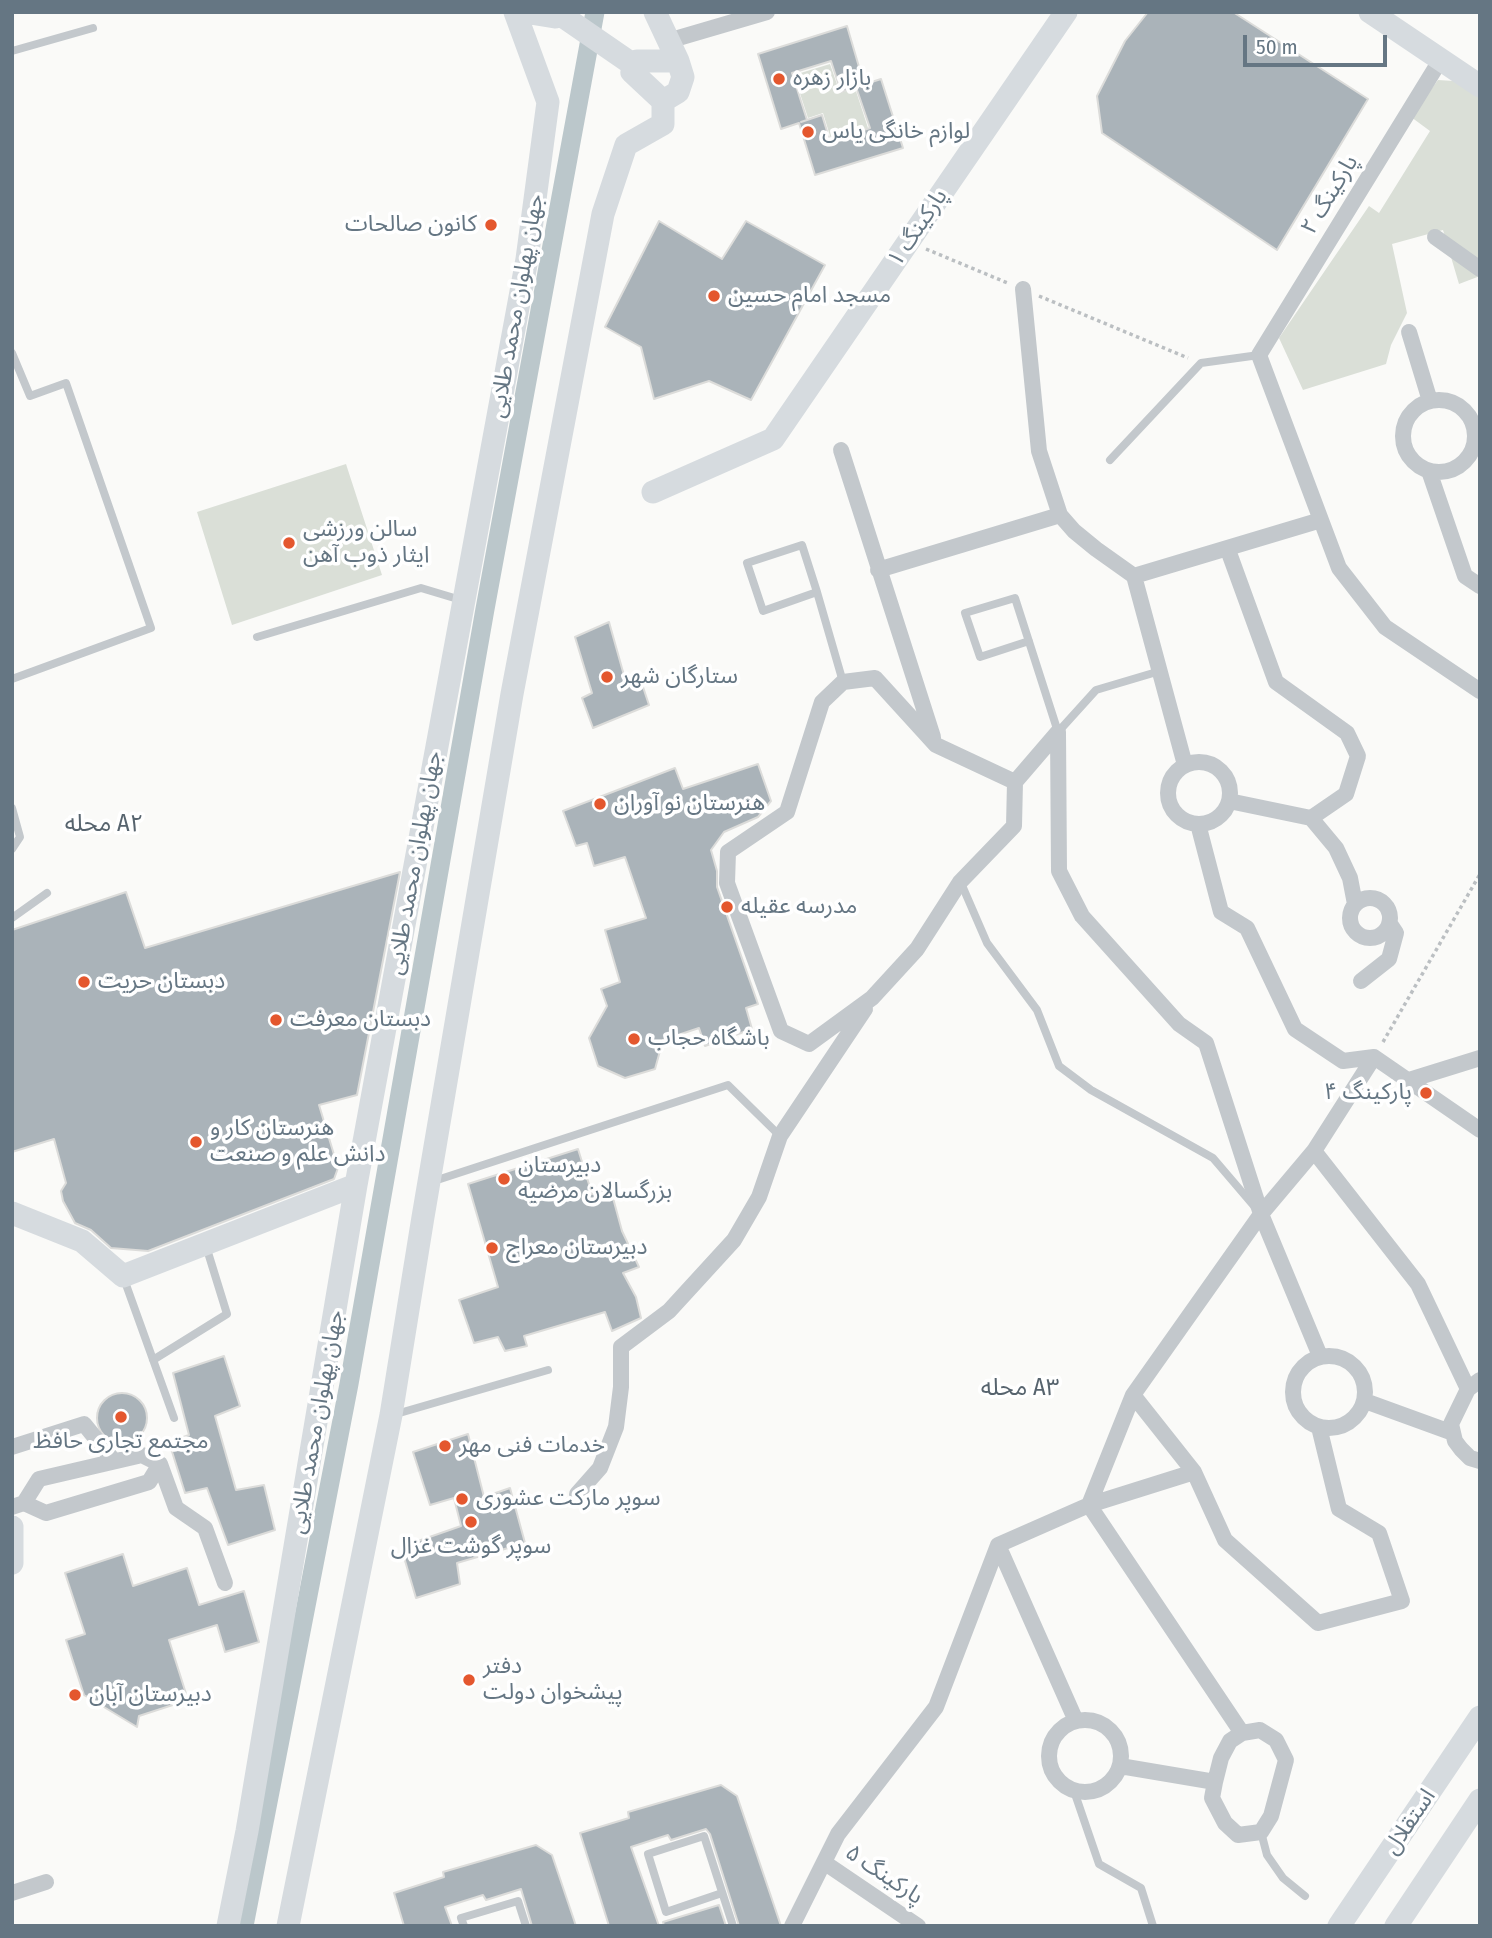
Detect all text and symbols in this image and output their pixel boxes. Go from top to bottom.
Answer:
scale bar [1247,21,1390,65]
text: 50 m [1256,34,1298,60]
place label: بازار زهره [793,65,871,93]
marker: بازار زهره [771,71,787,87]
place label: لوازم خانگی یاس [822,118,970,146]
marker: لوازم خانگی یاس [800,124,816,140]
street label: پارکینگ ۲ [1296,150,1364,240]
street label: پارکینگ ۱ [882,184,954,272]
street label: جهان پهلوان محمد طلایی [484,192,550,420]
place label: کانون صالحات [345,211,477,239]
marker: کانون صالحات [483,217,499,233]
place label: مسجد امام حسین [728,282,891,310]
marker: مسجد امام حسین [706,288,722,304]
place label: سالن ورزشی ایثار ذوب آهن [303,516,429,570]
marker: سالن ورزشی ایثار ذوب آهن [281,535,297,551]
place label: ستارگان شهر [621,663,738,691]
marker: ستارگان شهر [599,669,615,685]
street label: جهان پهلوان محمد طلایی [382,749,448,977]
place label: هنرستان نو آوران [614,790,765,818]
marker: هنرستان نو آوران [592,796,608,812]
district label: محله A۲ [65,810,143,838]
place label: مدرسه عقیله [741,893,857,921]
marker: مدرسه عقیله [719,899,735,915]
place label: دبستان حریت [98,968,225,996]
marker: دبستان حریت [76,974,92,990]
place label: دبستان معرفت [290,1006,431,1034]
marker: دبستان معرفت [268,1012,284,1028]
place label: باشگاه حجاب [648,1025,770,1053]
marker: باشگاه حجاب [626,1031,642,1047]
place label: پارکینگ ۴ [1324,1079,1412,1107]
marker: پارکینگ ۴ [1418,1085,1434,1101]
place label: هنرستان کار و دانش علم و صنعت [210,1115,385,1169]
marker: هنرستان کار و دانش علم و صنعت [188,1134,204,1150]
place label: دبیرستان بزرگسالان مرضیه [518,1152,672,1206]
marker: دبیرستان بزرگسالان مرضیه [496,1171,512,1187]
place label: دبیرستان معراج [506,1234,647,1262]
marker: دبیرستان معراج [484,1240,500,1256]
street label: جهان پهلوان محمد طلایی [284,1308,350,1536]
district label: محله A۳ [981,1374,1059,1402]
marker: مجتمع تجاری حافظ [113,1409,129,1425]
place label: مجتمع تجاری حافظ [33,1428,209,1456]
place label: خدمات فنی مهر [459,1432,605,1460]
marker: خدمات فنی مهر [437,1438,453,1454]
place label: سوپر مارکت عشوری [476,1485,660,1513]
marker: سوپر مارکت عشوری [454,1491,470,1507]
marker: سوپر گوشت غزال [463,1514,479,1530]
place label: سوپر گوشت غزال [391,1533,551,1561]
place label: دفتر پیشخوان دولت [483,1653,623,1707]
marker: دفتر پیشخوان دولت [461,1672,477,1688]
place label: دبیرستان آبان [89,1681,212,1709]
marker: دبیرستان آبان [67,1687,83,1703]
street label: استقلال [1378,1784,1442,1860]
street label: پارکینگ ۵ [840,1839,928,1911]

